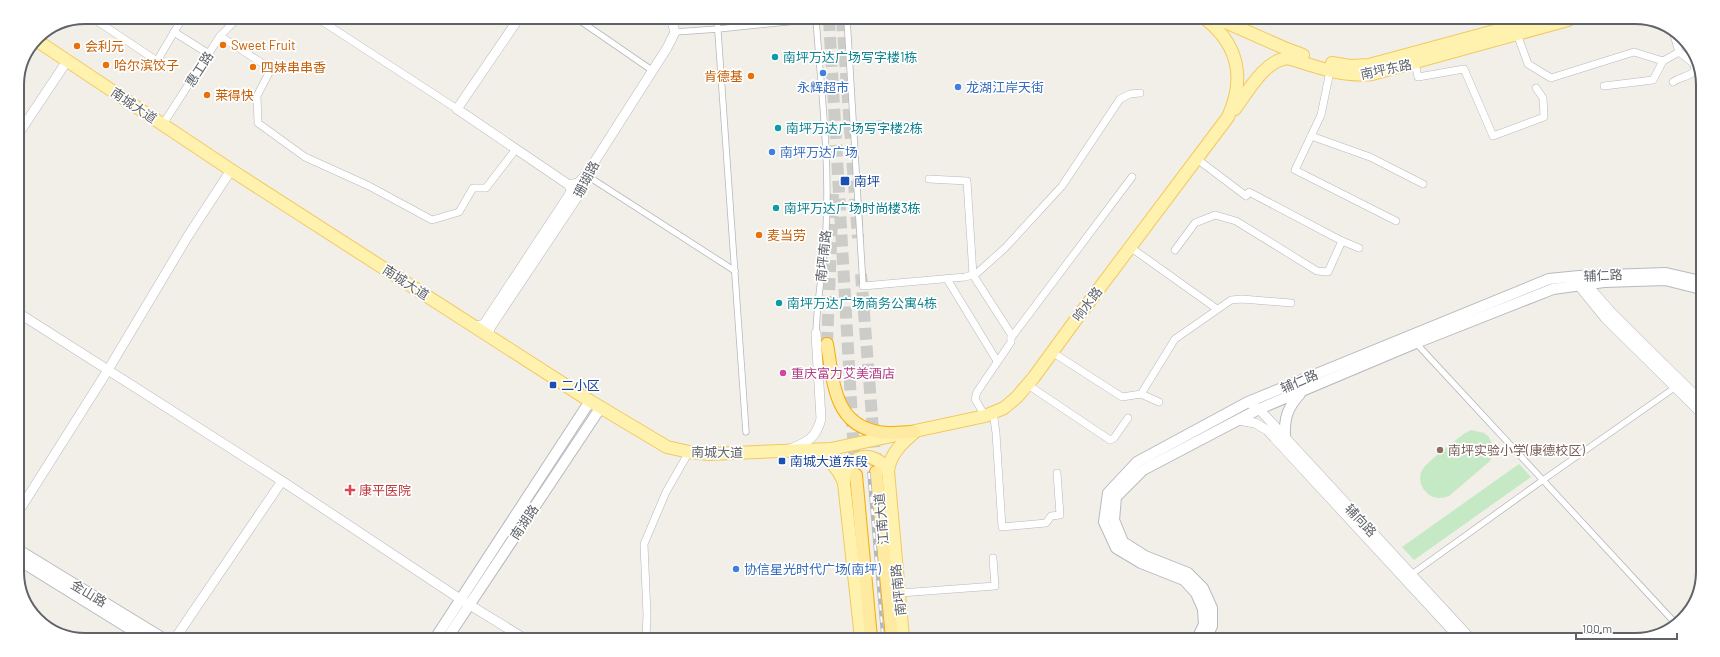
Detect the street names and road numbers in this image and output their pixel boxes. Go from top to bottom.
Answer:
street label: 惠工路 [182,48,216,90]
street label: 南坪东路 [1359,56,1413,82]
street label: 南城大道 [108,84,160,126]
street label: 珊瑚路 [570,158,602,200]
street label: 南坪南路 [812,229,834,283]
street label: 南城大道 [380,261,432,303]
street label: 辅仁路 [1583,266,1623,284]
street label: 响水路 [1069,284,1105,324]
street label: 辅仁路 [1278,366,1320,396]
street label: 南城大道 [691,444,743,460]
street label: 江南大道 [871,492,891,546]
street label: 辅向路 [1342,500,1380,540]
street label: 南湖路 [506,501,542,543]
street label: 南坪南路 [887,563,909,617]
street label: 金山路 [68,576,110,610]

